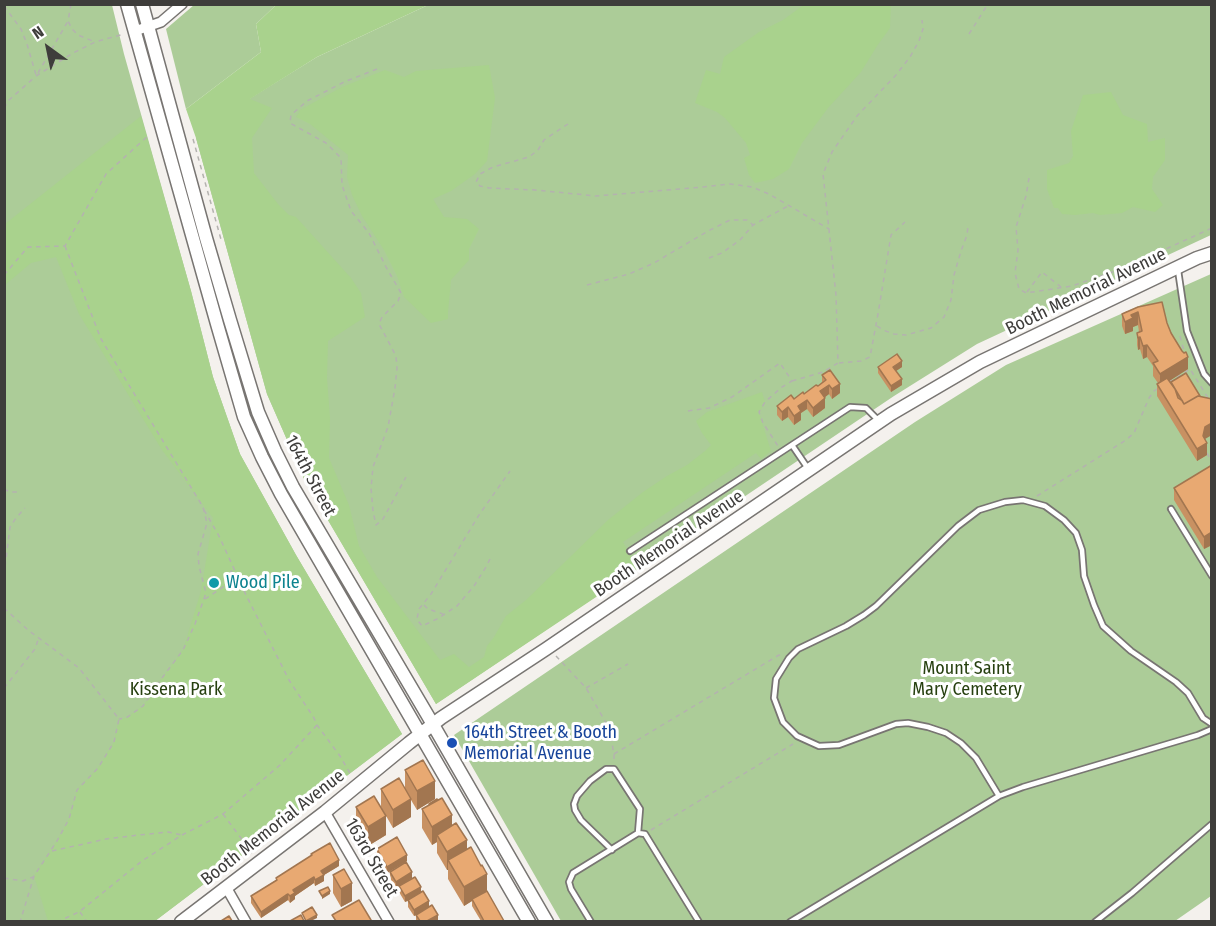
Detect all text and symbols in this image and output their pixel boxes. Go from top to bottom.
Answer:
north arrow [18,18,78,78]
text: N [29,22,47,43]
street label: Booth Memorial Avenue [1002,244,1170,340]
street label: 164th Street [280,432,340,520]
street label: Booth Memorial Avenue [590,486,748,602]
place label: Wood Pile [226,572,300,594]
marker: Wood Pile [207,576,221,590]
park label: Mount Saint Mary Cemetery [912,658,1022,700]
park label: Kissena Park [130,679,222,701]
place label: 164th Street & Booth Memorial Avenue [464,722,617,764]
marker: 164th Street & Booth Memorial Avenue [445,736,459,750]
street label: Booth Memorial Avenue [197,765,349,891]
street label: 163rd Street [340,815,402,901]

